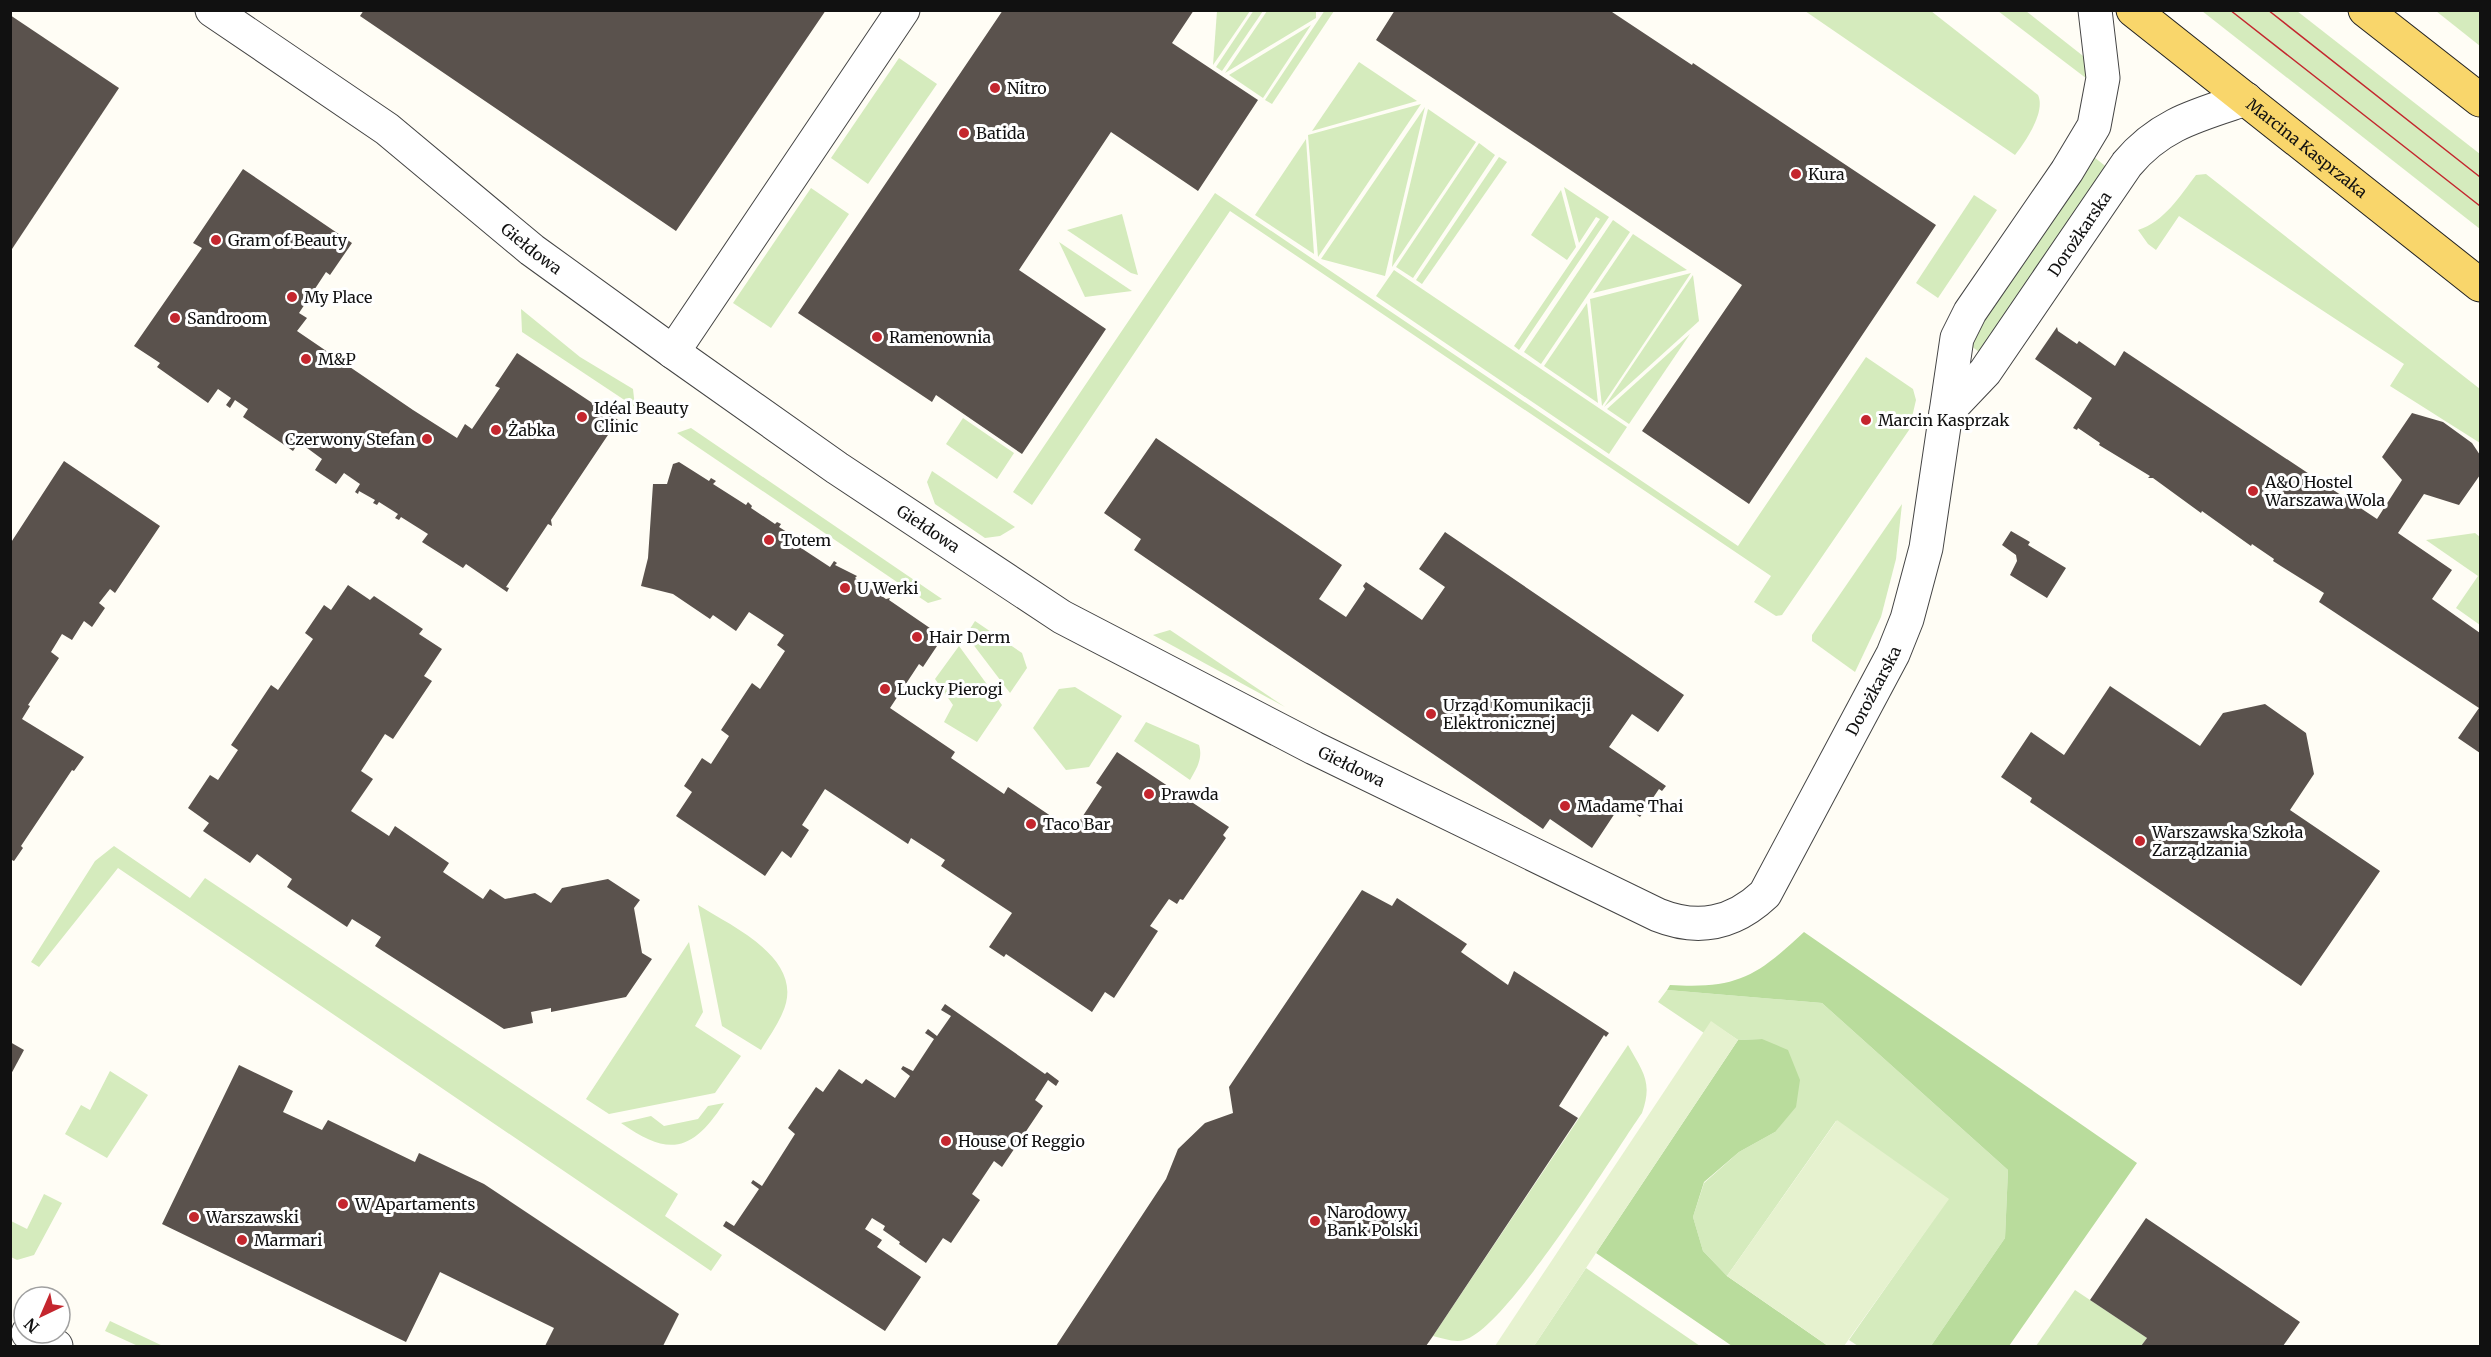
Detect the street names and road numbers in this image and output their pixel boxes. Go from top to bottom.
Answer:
street label: Marcina Kasprzaka [2243,94,2372,202]
street label: Dorożkarska [2043,187,2116,280]
street label: Giełdowa [497,218,566,279]
street label: Giełdowa [893,500,964,557]
street label: Dorożkarska [1841,643,1905,739]
street label: Giełdowa [1315,742,1389,791]

